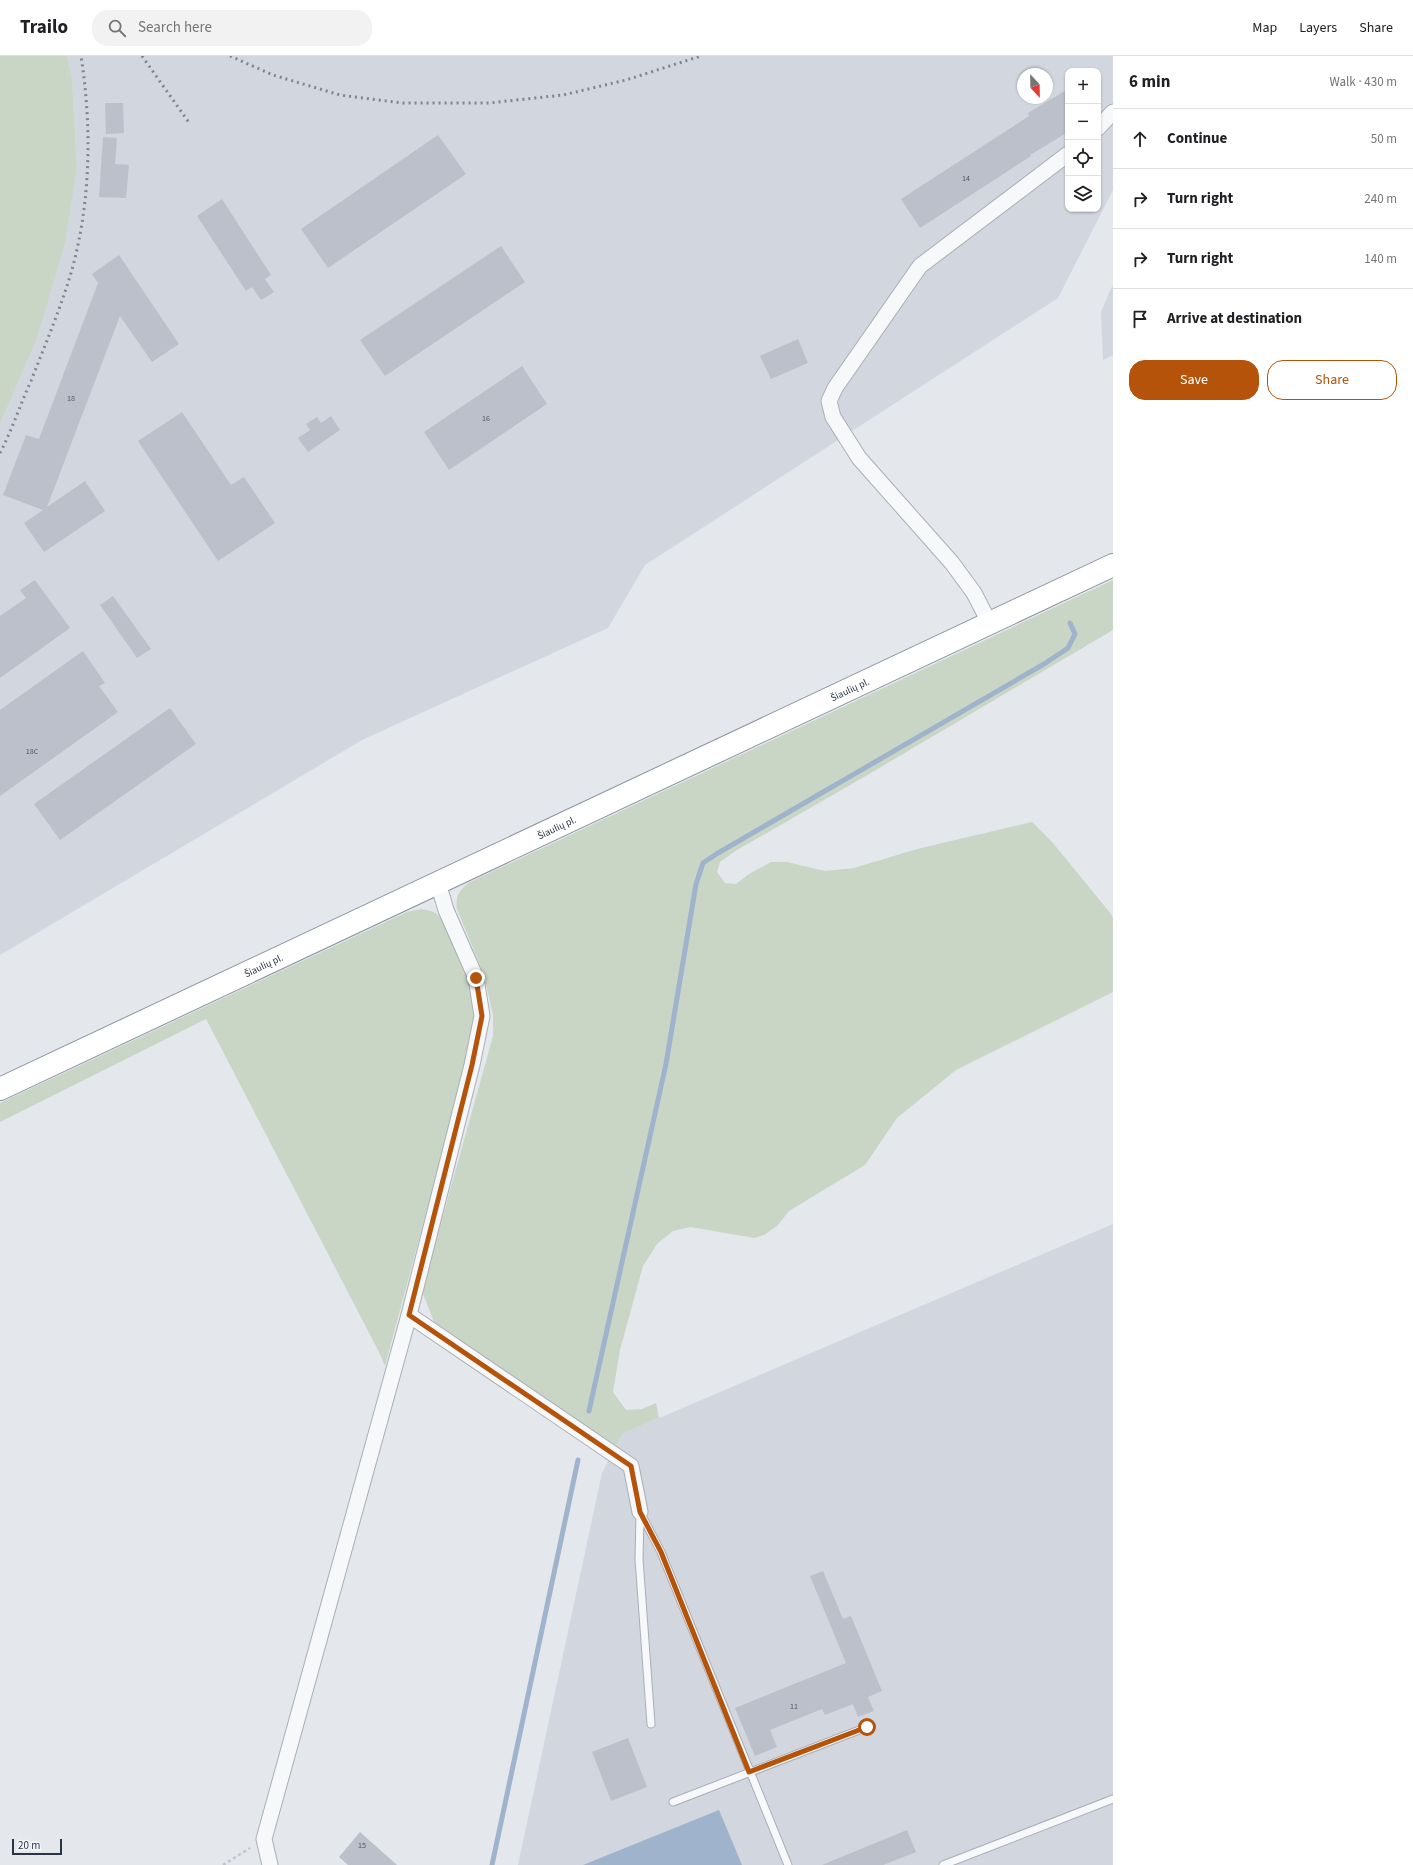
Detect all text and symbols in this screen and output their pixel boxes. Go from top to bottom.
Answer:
search box [92,10,372,46]
text: Trailo [20,14,68,41]
icon: search [106,17,128,39]
text: Search here [138,17,212,38]
text: Map [1252,18,1277,38]
text: Layers [1299,18,1337,38]
text: Share [1359,18,1393,38]
north arrow [1017,68,1053,104]
map controls [1065,68,1101,212]
button: + [1065,68,1101,104]
text: 6 min [1129,70,1170,94]
text: Walk · 430 m [1329,73,1397,91]
button: − [1065,104,1101,140]
icon: ahead [1129,128,1151,150]
text: Continue [1167,128,1227,149]
text: 50 m [1371,130,1397,148]
button: locate [1065,140,1101,176]
house number: 14 [962,173,970,184]
button: layers [1065,176,1101,212]
icon: right [1129,188,1151,210]
text: Turn right [1167,188,1233,209]
text: 240 m [1364,190,1397,208]
icon: right [1129,248,1151,270]
text: Turn right [1167,248,1233,269]
text: 140 m [1364,250,1397,268]
icon: arrive [1129,308,1151,330]
text: Arrive at destination [1167,308,1302,329]
button: Save [1129,360,1259,400]
button: Share [1267,360,1397,400]
house number: 18 [67,393,75,404]
house number: 16 [482,413,490,424]
street label: Šiaulių pl. [828,675,872,705]
house number: 18C [26,746,39,757]
street label: Šiaulių pl. [535,813,579,843]
street label: Šiaulių pl. [242,951,285,981]
route end [467,969,485,987]
house number: 11 [790,1701,798,1712]
route start [858,1718,876,1736]
scale bar [12,1837,62,1856]
text: 20 m [18,1838,40,1853]
house number: 15 [358,1840,366,1851]

